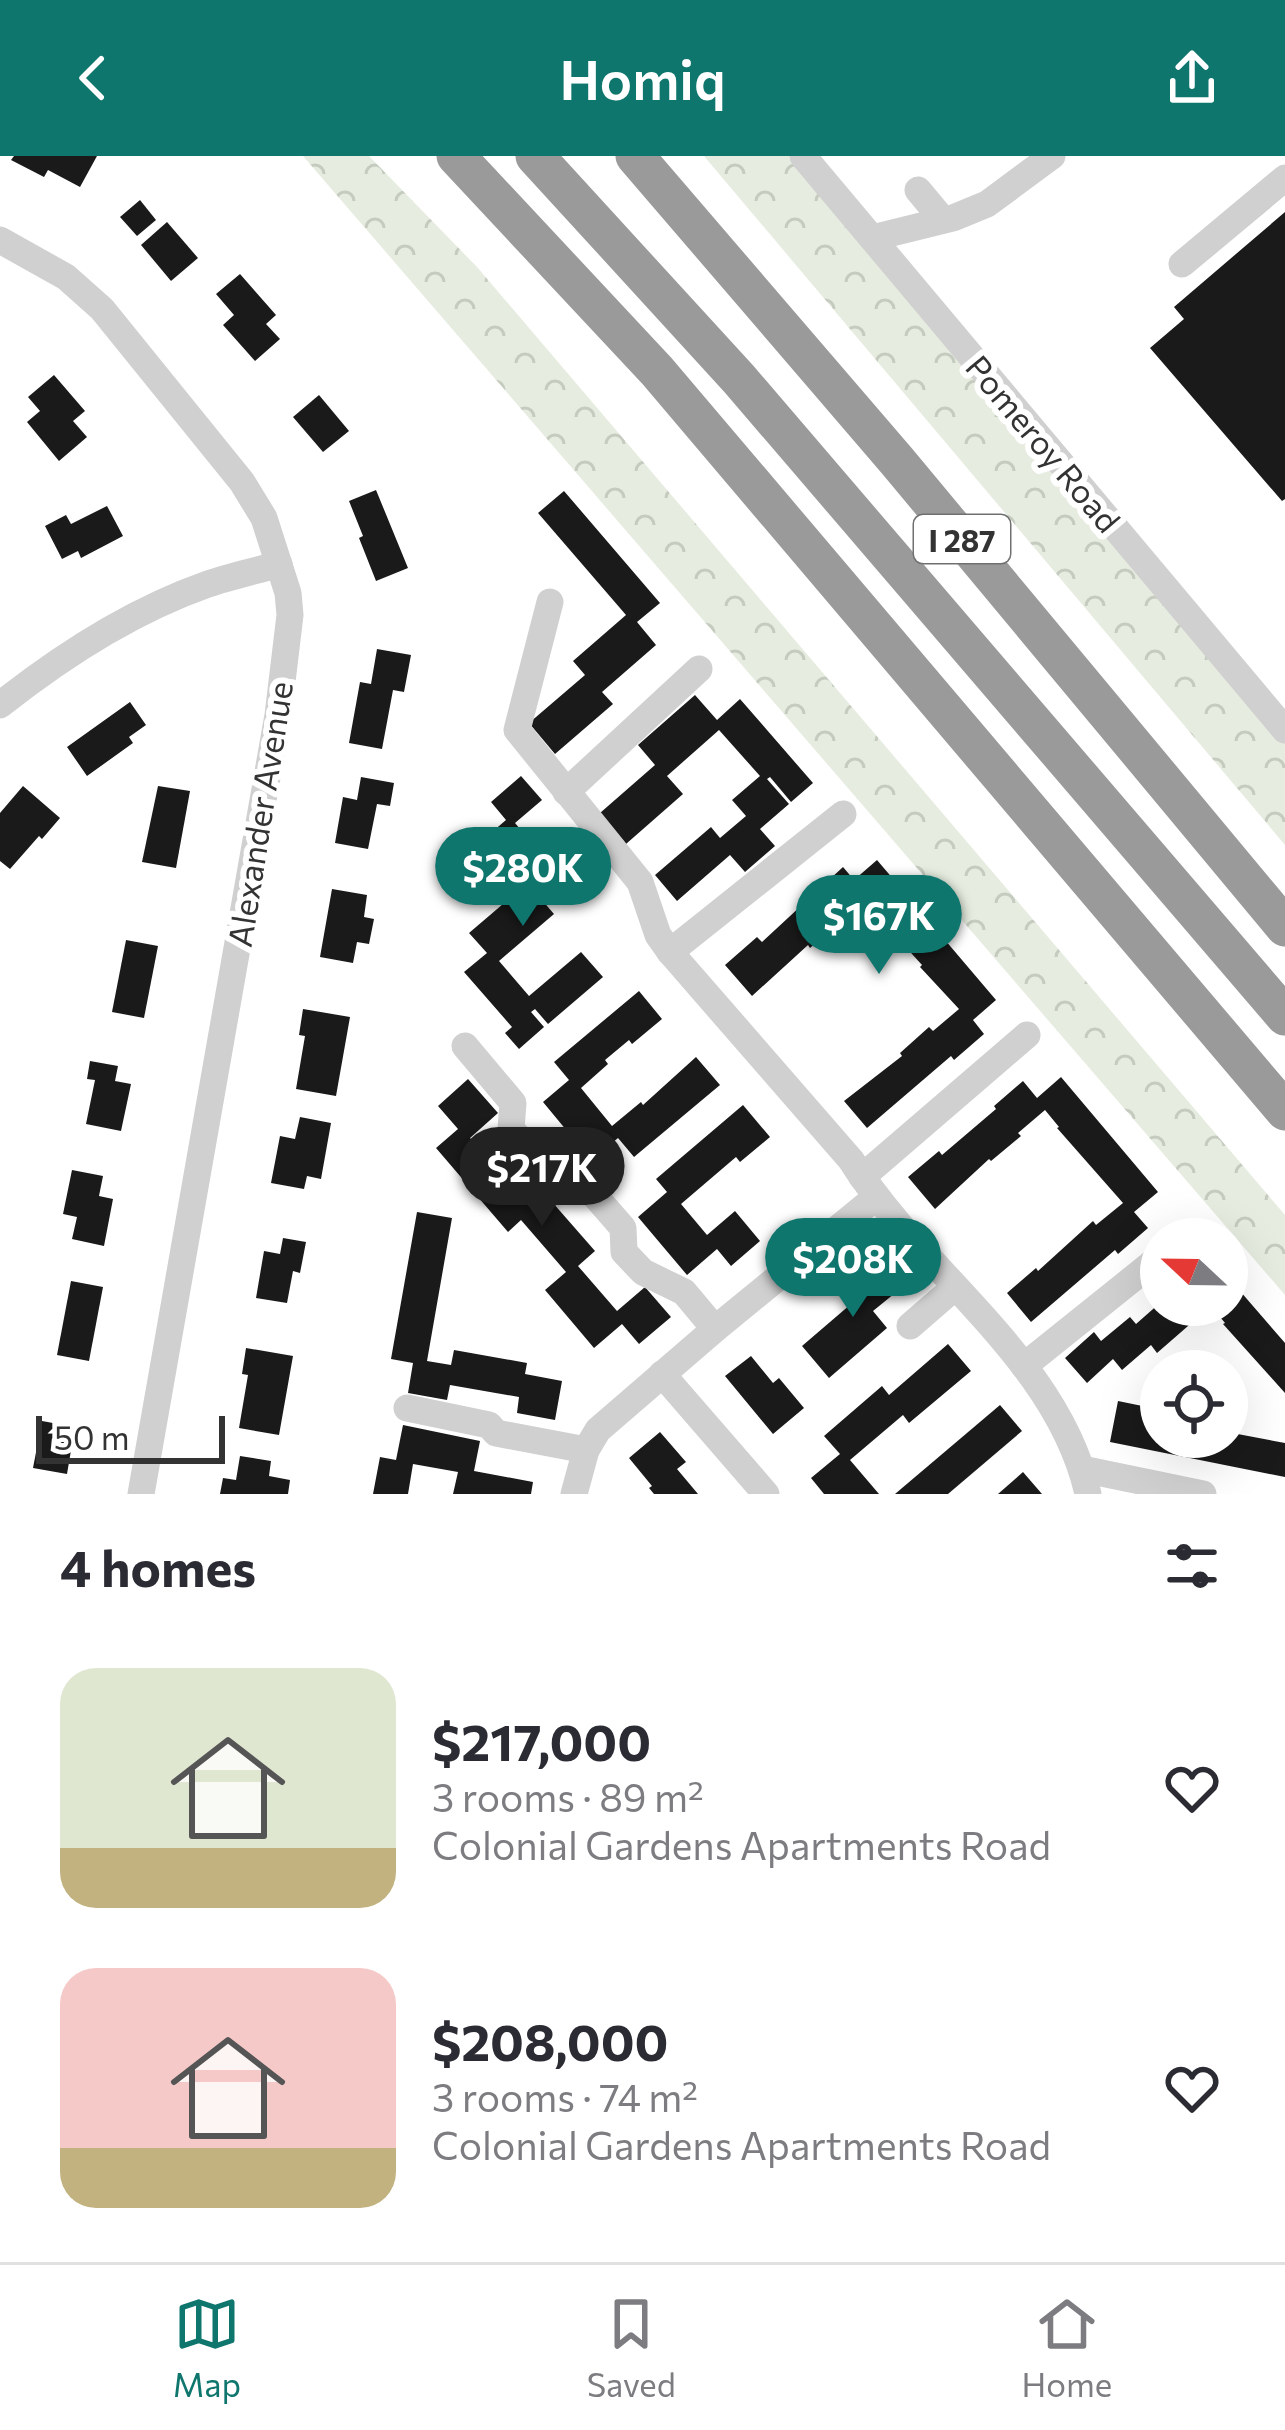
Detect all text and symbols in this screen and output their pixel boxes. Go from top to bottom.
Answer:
icon: back [60,45,126,111]
text: Homiq [559,45,726,111]
icon: share [1159,45,1225,111]
street label: Pomeroy Road [958,346,1130,540]
road number: I 287 [914,515,1010,563]
street label: Alexander Avenue [218,678,300,950]
pin: $280K [439,827,607,929]
text: $280K [462,842,584,890]
pin: $167K [795,875,963,977]
text: $167K [823,890,935,938]
pin: $217K [458,1127,626,1229]
text: $217K [487,1142,597,1190]
pin: $208K [769,1218,937,1320]
north arrow [1140,1218,1248,1326]
map controls [1140,1218,1248,1458]
text: $208K [792,1233,914,1281]
button: locate [1140,1350,1248,1458]
scale bar [36,1410,225,1463]
text: 50 m [54,1416,130,1457]
icon: filters [1159,1533,1225,1599]
text: 4 homes [60,1535,256,1598]
text: $217,000 [432,1709,651,1772]
icon: home [156,1716,300,1860]
icon: heart [1159,1755,1225,1821]
text: 3 rooms · 89 m² [432,1772,704,1820]
text: Colonial Gardens Apartments Road [432,1820,1051,1868]
text: $208,000 [432,2009,668,2072]
icon: home [156,2016,300,2160]
icon: heart [1159,2055,1225,2121]
text: 3 rooms · 74 m² [432,2072,698,2120]
text: Colonial Gardens Apartments Road [432,2120,1051,2168]
tab: Map [173,2291,241,2404]
tab: Saved [587,2291,676,2404]
tab: Home [1021,2291,1112,2404]

